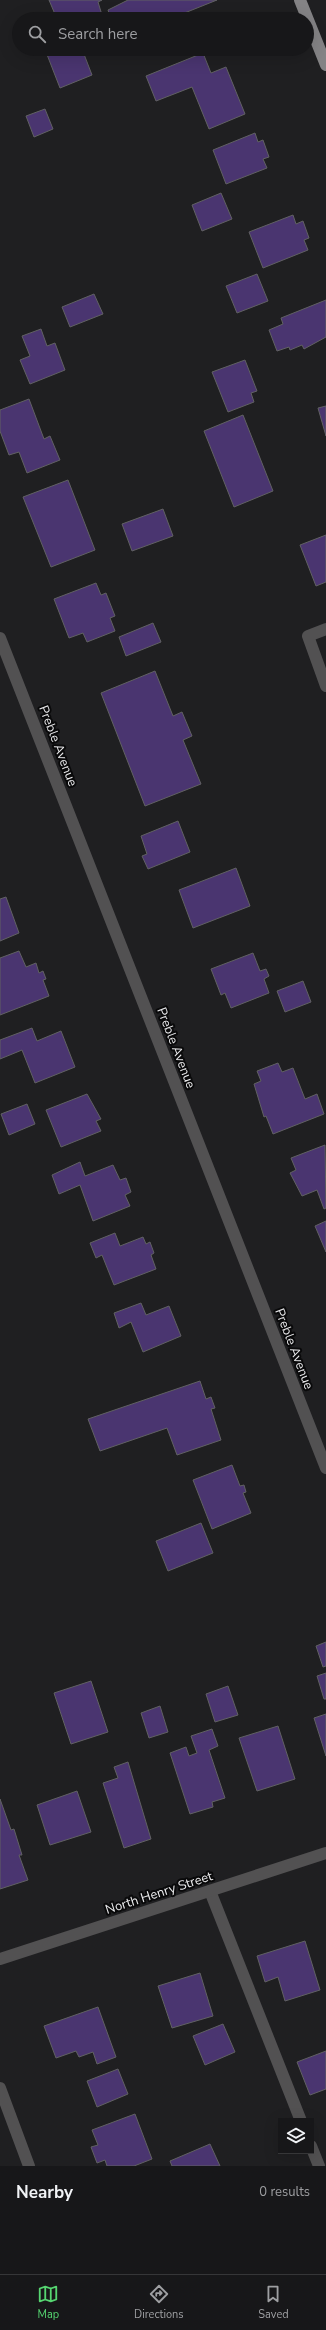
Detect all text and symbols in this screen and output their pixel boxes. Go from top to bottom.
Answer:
search box [12,12,314,56]
icon: search [26,23,48,45]
text: Search here [58,24,138,44]
street label: Preble Avenue [34,703,82,789]
street label: Preble Avenue [152,1005,200,1091]
street label: Preble Avenue [270,1306,318,1392]
street label: North Henry Street [103,1867,215,1919]
map controls [278,2118,314,2154]
button: layers [278,2118,314,2154]
text: Nearby [16,2181,73,2204]
text: 0 results [259,2183,310,2201]
tab: Map [37,2283,59,2322]
tab: Directions [134,2283,184,2322]
tab: Saved [258,2283,289,2322]

